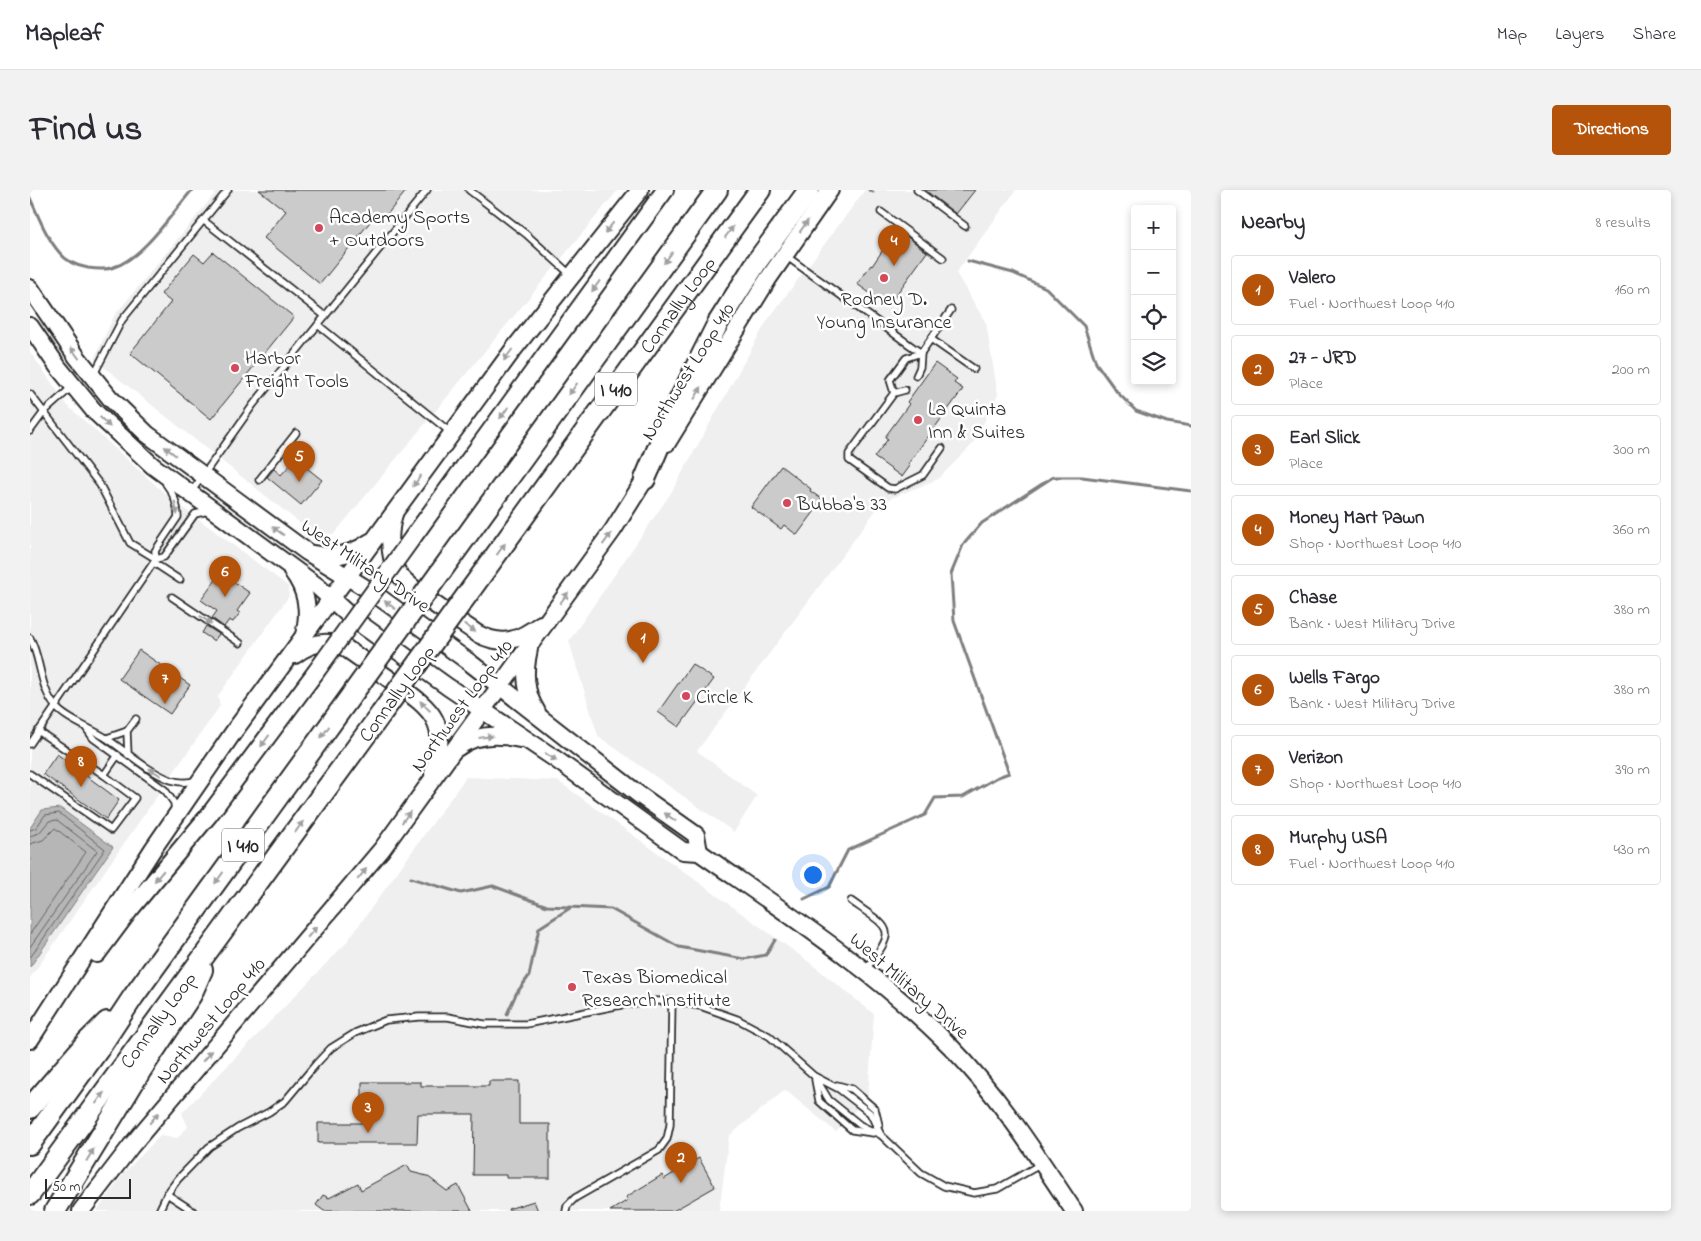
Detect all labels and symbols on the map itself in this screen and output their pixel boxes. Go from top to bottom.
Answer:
place label: Academy Sports + Outdoors [329,204,470,256]
one-way arrow [799,219,809,233]
one-way arrow [604,221,615,234]
marker: Academy Sports + Outdoors [313,222,325,234]
pin: 4 [878,225,910,266]
one-way arrow [724,226,734,239]
street label: Connally Loop [634,251,724,361]
one-way arrow [663,251,673,265]
marker: Rodney D. Young Insurance [878,272,890,284]
one-way arrow [591,279,601,293]
place label: Rodney D. Young Insurance [816,286,952,339]
street label: Northwest Loop 410 [635,298,743,447]
place label: Harbor Freight Tools [244,345,349,398]
one-way arrow [70,347,80,360]
one-way arrow [503,348,514,361]
marker: Harbor Freight Tools [229,362,241,374]
road number: I 410 [595,372,637,405]
one-way arrow [567,382,578,395]
one-way arrow [694,386,703,399]
place label: La Quinta Inn & Suites [928,396,1025,448]
one-way arrow [498,406,509,419]
marker: La Quinta Inn & Suites [912,414,924,426]
one-way arrow [99,416,111,428]
pin: 5 [283,441,315,482]
one-way arrow [164,446,177,457]
one-way arrow [412,474,422,487]
place label: Bubba's 33 [796,491,887,520]
marker: Bubba's 33 [781,497,793,509]
one-way arrow [173,500,181,516]
street label: West Military Drive [294,513,435,621]
one-way arrow [271,526,285,536]
one-way arrow [602,532,612,546]
one-way arrow [496,542,506,555]
pin: 6 [209,556,241,597]
one-way arrow [559,591,569,605]
one-way arrow [383,600,397,610]
one-way arrow [199,615,213,625]
pin: 1 [627,622,659,663]
one-way arrow [463,623,477,633]
street label: Northwest Loop 410 [405,634,521,779]
street label: Connally Loop [353,640,443,749]
pin: 7 [149,663,181,704]
place label: Circle K [696,684,753,713]
marker: Circle K [680,690,692,702]
one-way arrow [419,701,431,713]
one-way arrow [319,725,330,738]
one-way arrow [479,733,495,741]
one-way arrow [260,734,270,748]
pin: 8 [65,746,97,787]
one-way arrow [545,752,558,762]
one-way arrow [149,767,162,776]
one-way arrow [400,810,410,823]
one-way arrow [663,812,677,822]
one-way arrow [294,821,304,834]
road number: I 410 [222,828,264,862]
your location [800,862,826,888]
one-way arrow [356,867,367,880]
one-way arrow [153,869,164,882]
one-way arrow [214,871,224,885]
one-way arrow [307,926,318,939]
street label: West Military Drive [842,927,975,1047]
street label: Northwest Loop 410 [150,952,274,1091]
place label: Texas Biomedical Research Institute [582,964,730,1016]
street label: Connally Loop [114,966,205,1076]
marker: Texas Biomedical Research Institute [566,981,578,993]
one-way arrow [201,1050,212,1063]
one-way arrow [95,1091,105,1105]
pin: 3 [352,1092,384,1133]
one-way arrow [149,1111,160,1124]
pin: 2 [665,1142,697,1183]
one-way arrow [85,1148,94,1161]
scale bar [45,1176,131,1199]

